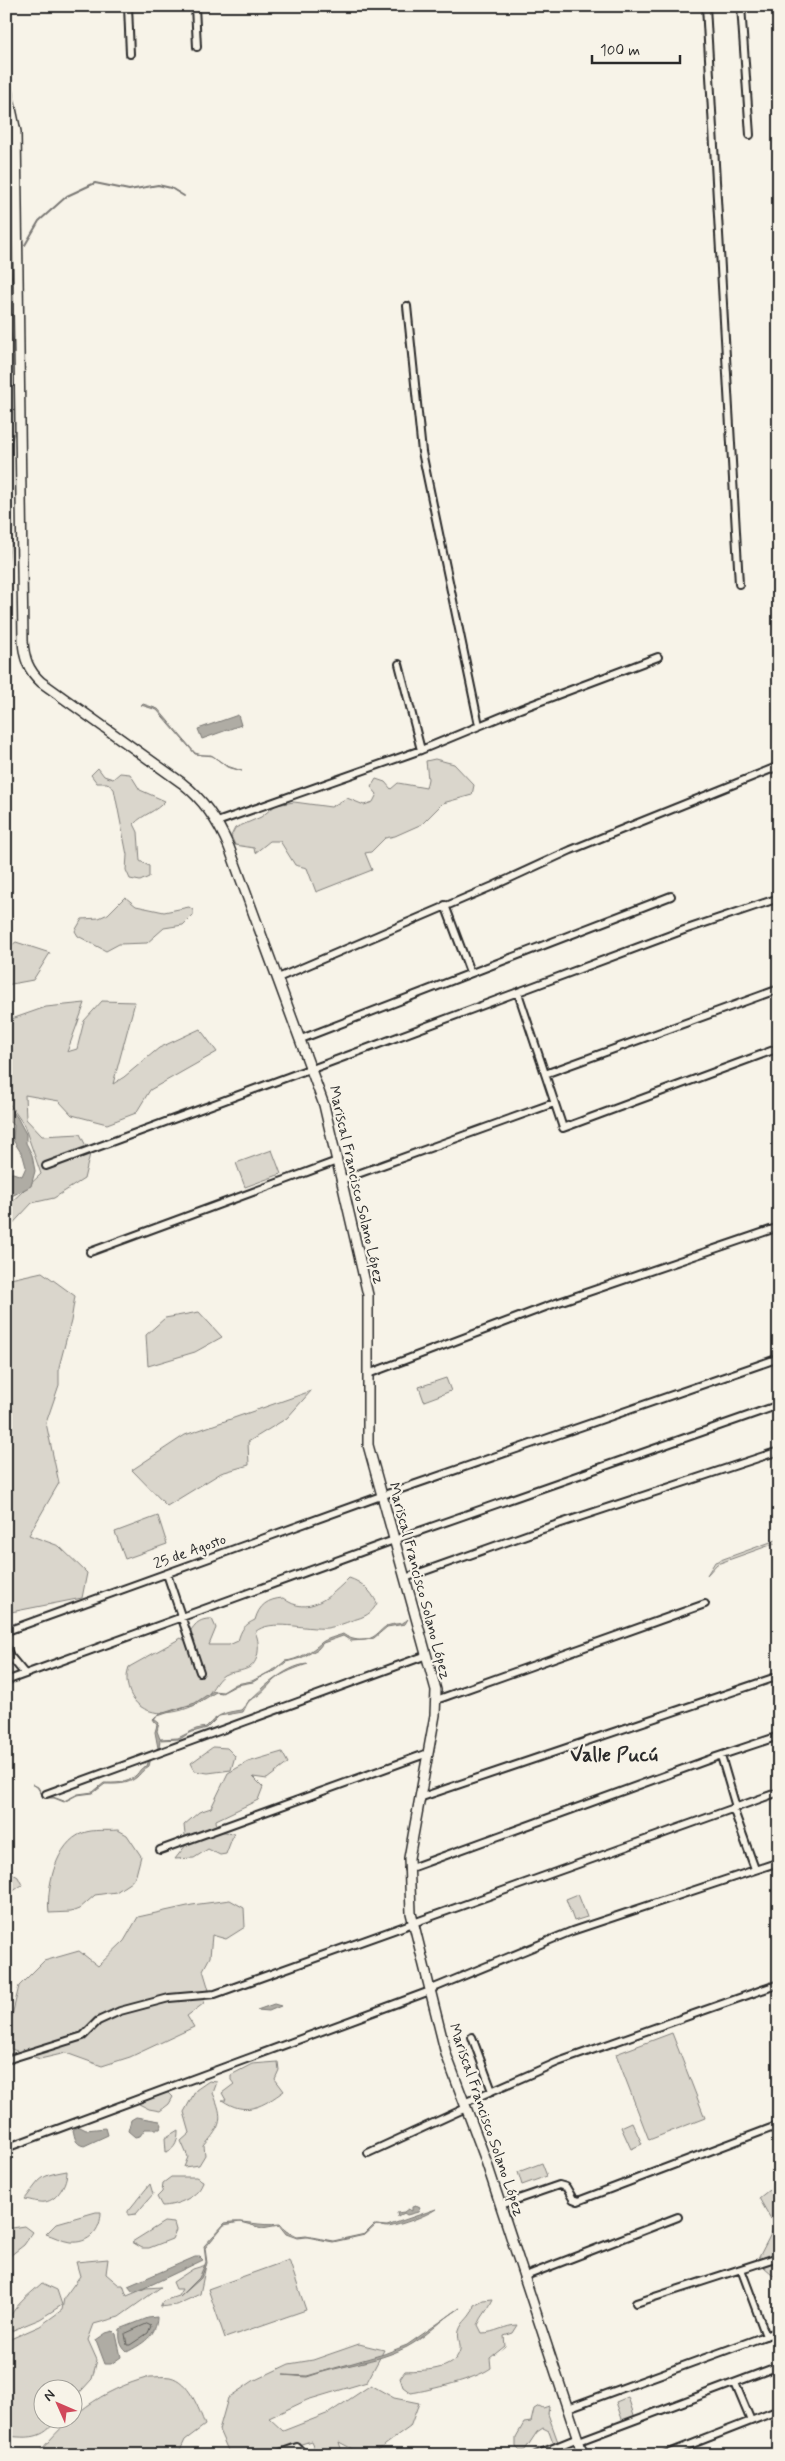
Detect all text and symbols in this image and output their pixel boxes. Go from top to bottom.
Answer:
scale bar [592,32,680,64]
text: 100 m [600,41,640,61]
street label: Mariscal Francisco Solano López [323,1084,389,1286]
street label: Mariscal Francisco Solano López [383,1480,455,1682]
street label: 25 de Agosto [151,1530,229,1574]
district label: Valle Pucú [570,1742,658,1769]
street label: Mariscal Francisco Solano López [444,2021,528,2219]
north arrow [32,2378,82,2428]
text: N [40,2386,59,2405]

